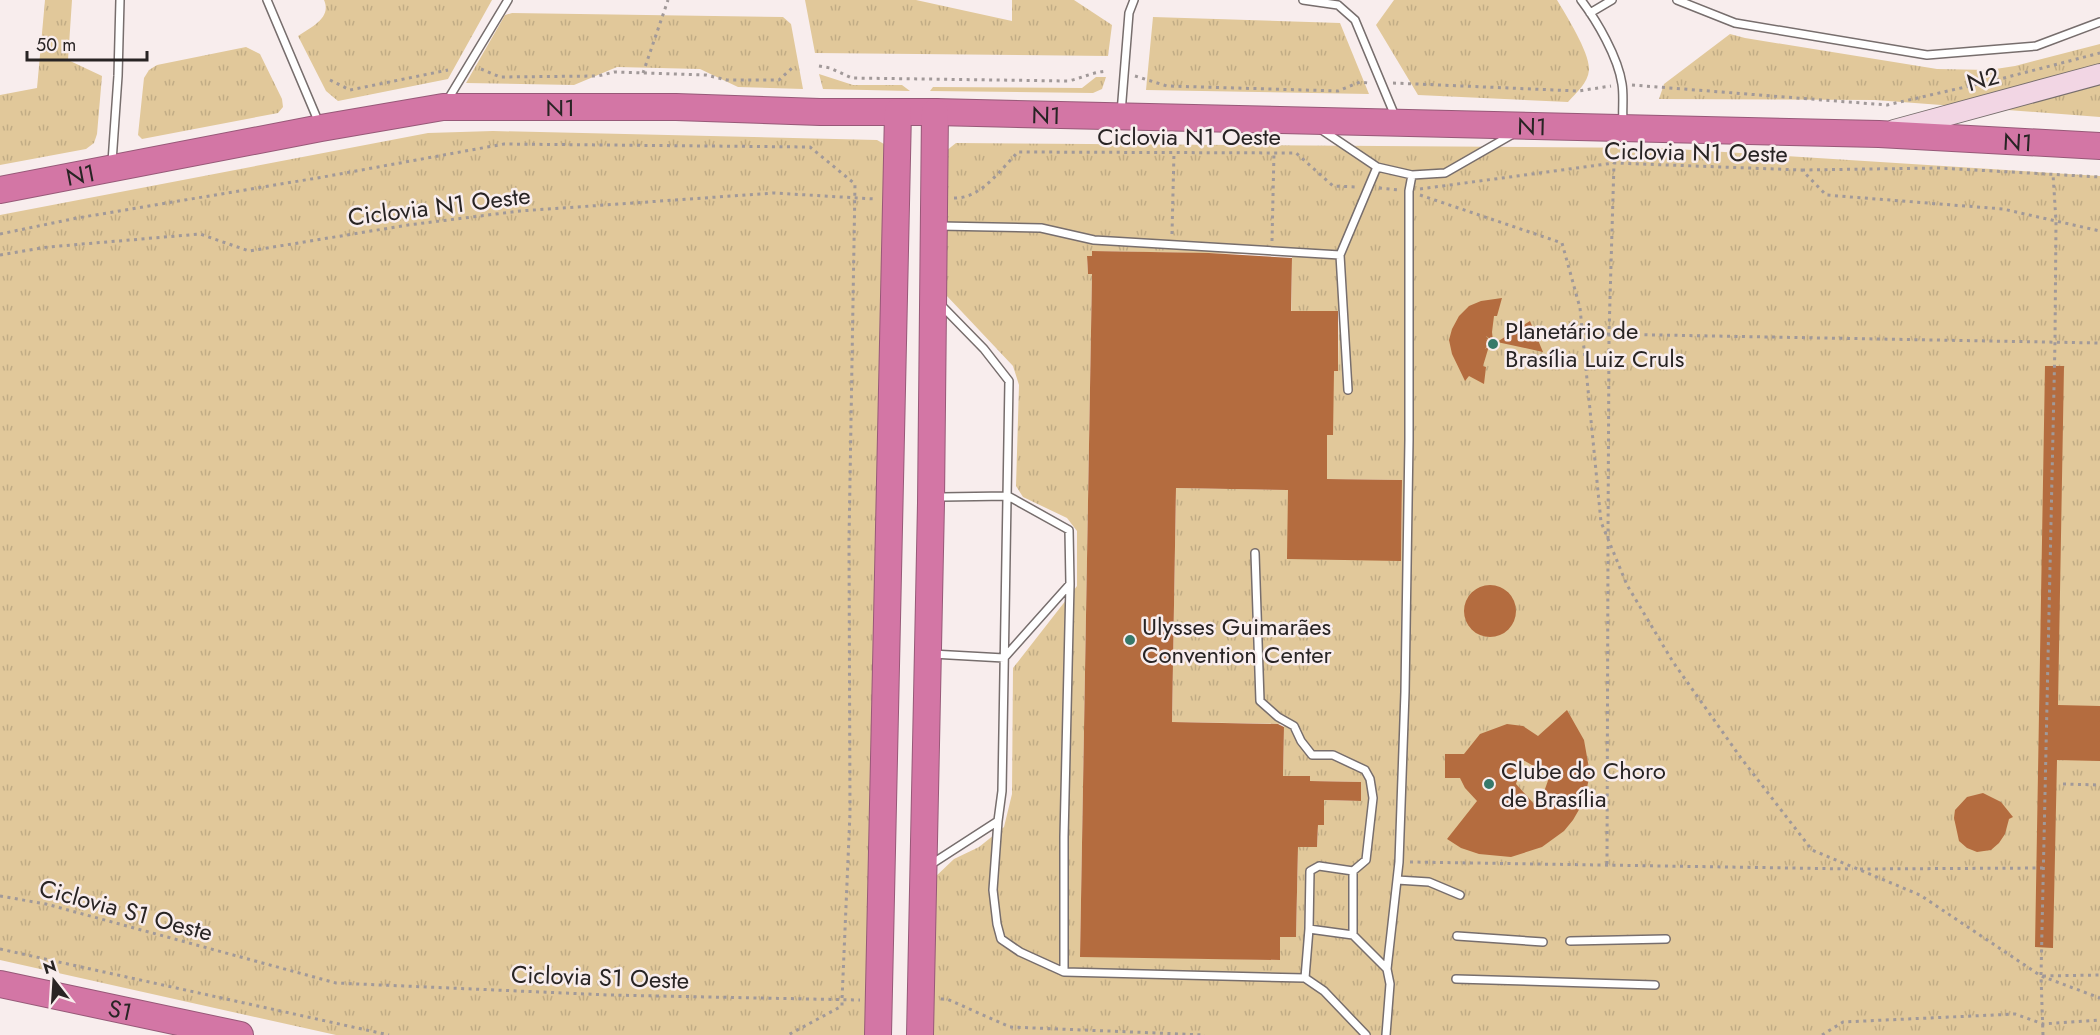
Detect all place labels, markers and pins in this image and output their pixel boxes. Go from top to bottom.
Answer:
place label: Planetário de Brasília Luiz Cruls [1505,313,1684,376]
marker: Planetário de Brasília Luiz Cruls [1486,337,1500,351]
place label: Ulysses Guimarães Convention Center [1142,609,1333,672]
marker: Ulysses Guimarães Convention Center [1123,633,1137,647]
place label: Clube do Choro de Brasília [1501,753,1666,816]
marker: Clube do Choro de Brasília [1482,777,1496,791]

